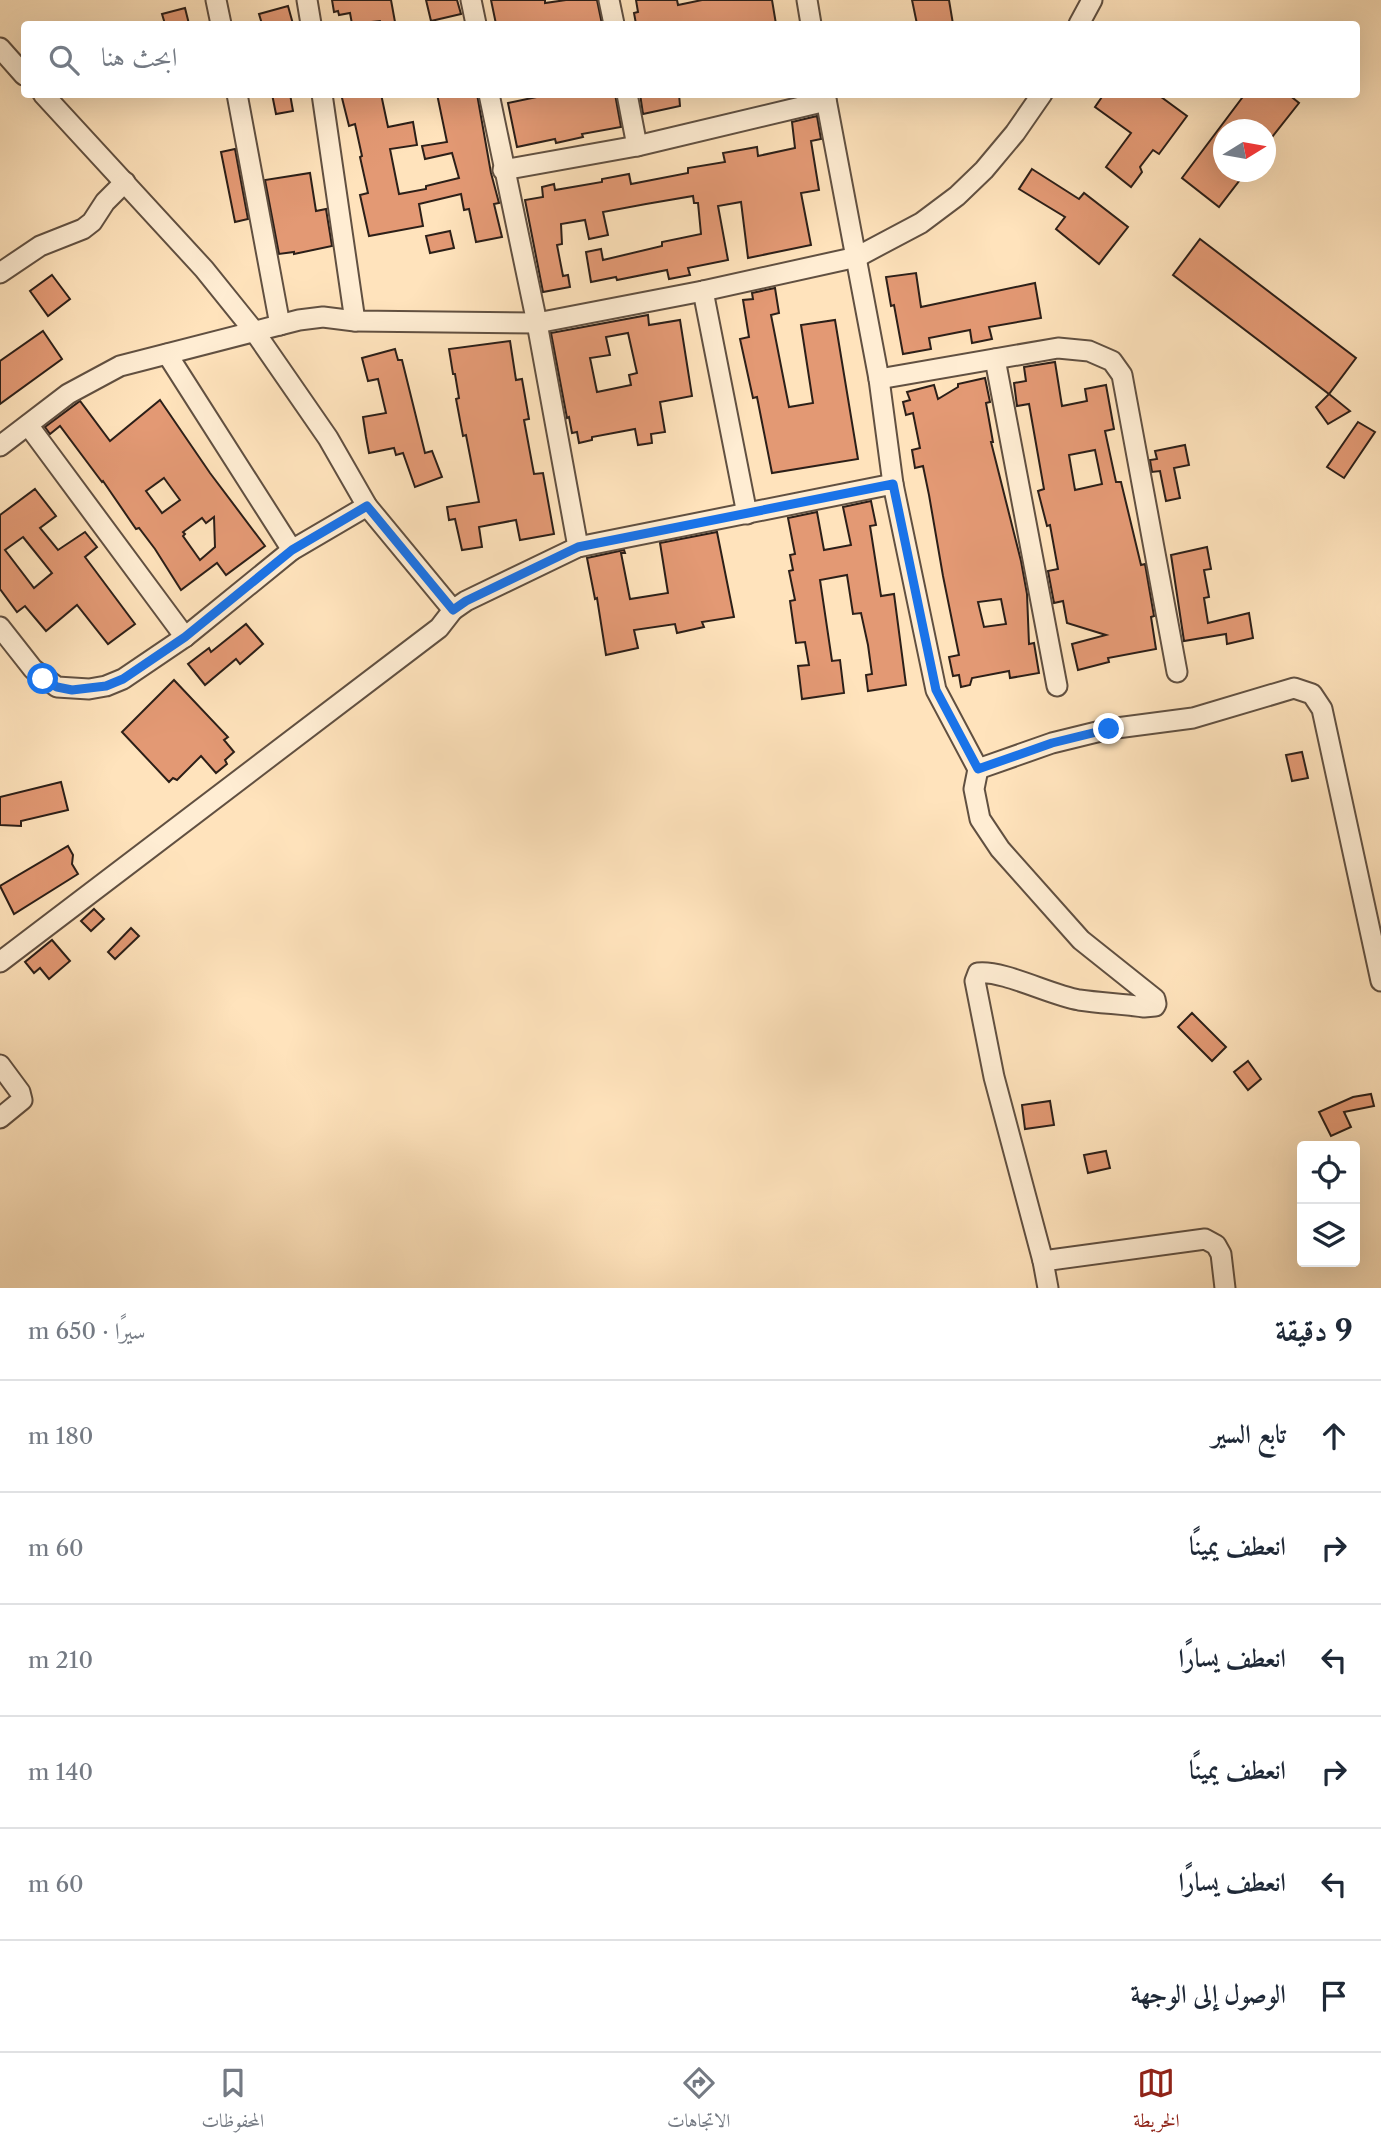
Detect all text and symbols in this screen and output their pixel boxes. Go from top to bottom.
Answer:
search box [21,21,1360,98]
icon: search [45,41,83,79]
text: ابحث هنا [101,41,177,73]
north arrow [1213,119,1276,182]
route start [27,663,58,694]
route end [1093,713,1124,744]
map controls [1297,1141,1360,1267]
button: locate [1297,1141,1360,1204]
button: layers [1297,1204,1360,1267]
text: 9 دقيقة [1275,1312,1353,1349]
text: سيرًا · 650 m [28,1317,146,1345]
icon: ahead [1315,1417,1353,1455]
text: تابع السير [1212,1418,1286,1450]
text: 180 m [28,1422,93,1450]
icon: right [1315,1529,1353,1567]
text: انعطف يمينًا [1189,1530,1286,1562]
text: 60 m [28,1534,84,1562]
icon: left [1315,1641,1353,1679]
text: انعطف يسارًا [1178,1642,1286,1674]
text: 210 m [28,1646,93,1674]
icon: right [1315,1753,1353,1791]
text: انعطف يمينًا [1189,1754,1286,1786]
text: 140 m [28,1758,93,1786]
icon: left [1315,1865,1353,1903]
text: انعطف يسارًا [1178,1866,1286,1898]
text: 60 m [28,1870,84,1898]
icon: arrive [1315,1977,1353,2015]
text: الوصول إلى الوجهة [1131,1978,1286,2010]
tab: المحفوظات [201,2064,264,2139]
tab: الاتجاهات [667,2064,730,2139]
tab: الخريطة [1133,2064,1180,2139]

